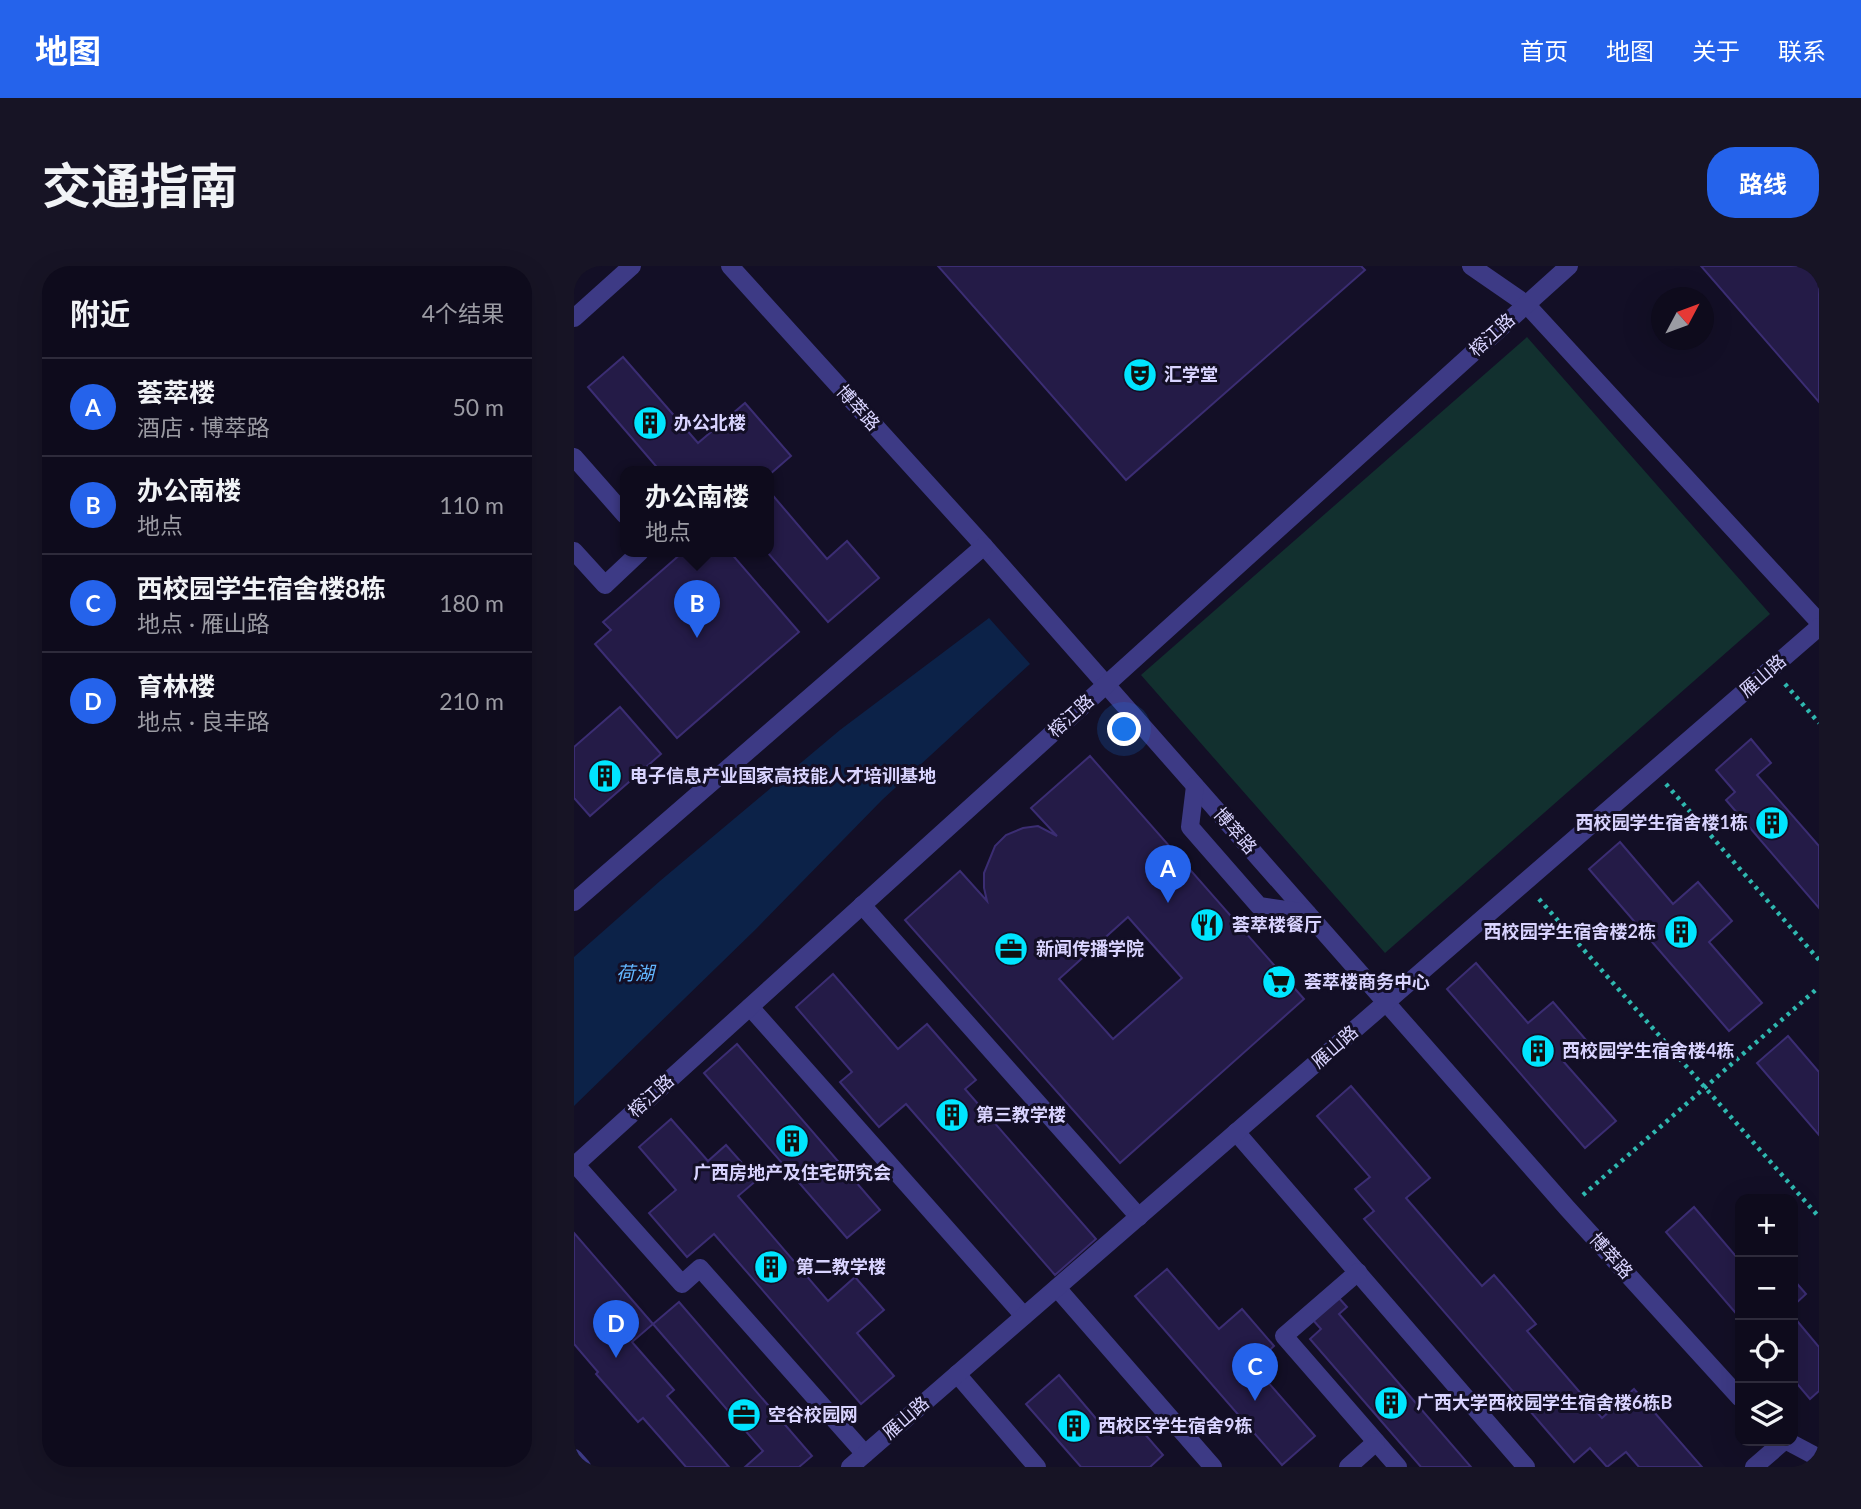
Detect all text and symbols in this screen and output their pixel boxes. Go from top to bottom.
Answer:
text: 地图 [35,30,101,70]
text: 首页 [1520,36,1568,65]
text: 地图 [1606,36,1654,65]
text: 关于 [1692,36,1740,65]
text: 联系 [1778,36,1826,65]
button: 路线 [1707,147,1819,218]
text: 交通指南 [42,156,238,214]
north arrow [1651,287,1714,350]
text: 附近 [70,295,130,331]
text: 4个结果 [422,299,504,327]
street label: 榕江路 [1464,308,1519,360]
theatre icon: 汇学堂 [1121,356,1159,394]
place label: 汇学堂 [1164,363,1218,385]
text: 荟萃楼 [137,376,215,408]
street label: 博萃路 [833,380,885,435]
text: A [85,393,101,421]
text: 50 m [453,393,504,421]
building icon: 办公北楼 [631,404,669,442]
place label: 办公北楼 [674,411,746,433]
text: 酒店 · 博萃路 [137,413,270,441]
popup [620,466,774,557]
text: 办公南楼 [137,474,241,506]
text: 办公南楼 [645,480,749,512]
text: B [85,491,101,519]
text: 110 m [439,491,504,519]
text: 地点 [137,511,183,539]
text: 地点 [645,517,691,545]
text: 西校园学生宿舍楼8栋 [137,572,386,604]
pin: B [674,580,720,638]
text: C [85,589,101,617]
text: 180 m [439,589,504,617]
text: 地点 · 雁山路 [137,609,270,637]
street label: 雁山路 [1735,649,1790,701]
text: 育林楼 [137,670,215,702]
text: D [84,687,102,715]
text: 210 m [439,687,504,715]
street label: 榕江路 [1043,689,1098,741]
text: 地点 · 良丰路 [137,707,270,735]
your location [1107,712,1141,746]
building icon: 电子信息产业国家高技能人才培训基地 [586,757,624,795]
place label: 电子信息产业国家高技能人才培训基地 [630,764,936,786]
street label: 博萃路 [1210,803,1262,858]
building icon: 西校园学生宿舍楼1栋 [1753,804,1791,842]
place label: 西校园学生宿舍楼1栋 [1576,811,1748,833]
pin: A [1145,845,1191,903]
restaurant icon: 荟萃楼餐厅 [1188,906,1226,944]
place label: 荟萃楼餐厅 [1232,913,1322,935]
building icon: 西校园学生宿舍楼2栋 [1662,913,1700,951]
place label: 西校园学生宿舍楼2栋 [1484,920,1656,942]
office icon: 新闻传播学院 [992,930,1030,968]
place label: 新闻传播学院 [1036,937,1144,959]
water label: 荷湖 [616,961,657,984]
supermarket icon: 荟萃楼商务中心 [1260,963,1298,1001]
place label: 荟萃楼商务中心 [1304,970,1430,992]
street label: 雁山路 [1307,1020,1362,1072]
building icon: 西校园学生宿舍楼4栋 [1519,1032,1557,1070]
place label: 西校园学生宿舍楼4栋 [1562,1039,1734,1061]
street label: 榕江路 [623,1069,678,1121]
building icon: 第三教学楼 [933,1096,971,1134]
place label: 第三教学楼 [976,1103,1066,1125]
building icon: 广西房地产及住宅研究会 [773,1122,811,1160]
place label: 广西房地产及住宅研究会 [693,1161,891,1183]
map controls [1735,1194,1798,1446]
button: + [1735,1194,1798,1257]
street label: 博萃路 [1586,1228,1638,1283]
building icon: 第二教学楼 [752,1248,790,1286]
place label: 第二教学楼 [796,1255,886,1277]
button: − [1735,1257,1798,1320]
pin: D [593,1300,639,1358]
button: locate [1735,1320,1798,1383]
pin: C [1232,1343,1278,1401]
button: layers [1735,1383,1798,1446]
building icon: 广西大学西校园学生宿舍楼6栋B [1372,1384,1410,1422]
street label: 雁山路 [878,1391,933,1443]
place label: 广西大学西校园学生宿舍楼6栋B [1416,1391,1672,1413]
office icon: 空谷校园网 [725,1396,763,1434]
place label: 空谷校园网 [768,1403,858,1425]
building icon: 西校区学生宿舍9栋 [1055,1407,1093,1445]
place label: 西校区学生宿舍9栋 [1098,1414,1252,1436]

